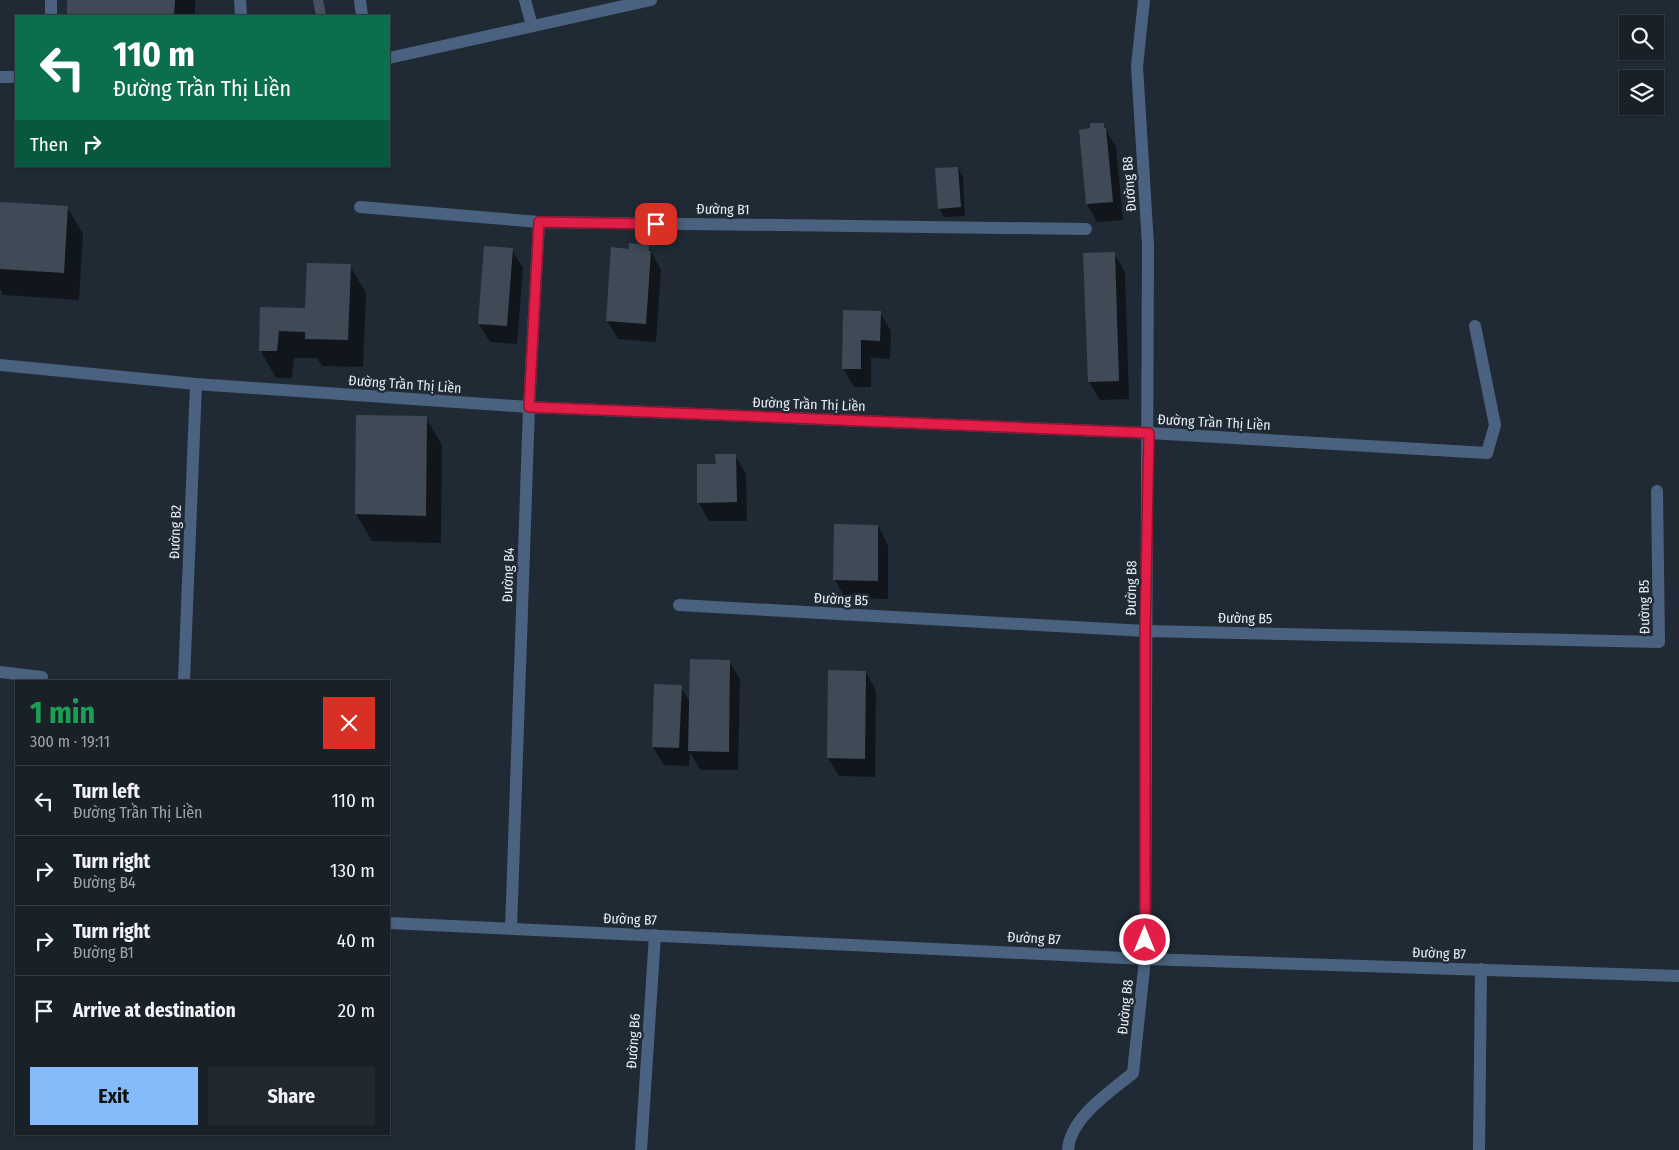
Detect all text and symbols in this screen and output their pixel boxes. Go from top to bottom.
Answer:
map controls [1619,15,1664,115]
button: search [1619,15,1664,60]
text: 110 m [113,33,195,75]
icon: left [30,35,95,100]
button: layers [1619,70,1664,115]
text: Đường Trần Thị Liền [113,75,291,102]
icon: right [78,130,106,158]
text: Then [30,133,68,156]
street label: Đường B8 [1119,156,1140,212]
street label: Đường B1 [696,201,750,218]
pin [635,203,677,245]
icon: arrive [642,210,670,238]
street label: Đường Trần Thị Liền [348,371,462,397]
street label: Đường Trần Thị Liền [752,393,866,415]
street label: Đường Trần Thị Liền [1157,410,1271,434]
street label: Đường B2 [166,505,185,559]
street label: Đường B4 [499,547,518,603]
street label: Đường B8 [1123,560,1140,616]
street label: Đường B5 [1636,580,1653,634]
street label: Đường B5 [813,590,869,609]
street label: Đường B5 [1218,610,1272,627]
text: 1 min [30,695,95,731]
button: close [323,697,375,749]
text: 300 m · 19:11 [30,732,110,751]
text: Turn left [73,780,140,803]
icon: left [30,787,58,815]
text: 110 m [331,789,375,812]
text: Đường Trần Thị Liền [73,803,203,822]
text: Turn right [73,850,150,873]
icon: right [30,857,58,885]
text: 130 m [330,859,375,882]
text: Đường B4 [73,873,136,892]
street label: Đường B7 [603,910,657,929]
position arrow [1118,913,1170,965]
text: Turn right [73,920,150,943]
icon: right [30,927,58,955]
text: 40 m [337,929,375,952]
street label: Đường B7 [1007,929,1061,948]
text: Đường B1 [73,943,134,962]
street label: Đường B7 [1412,944,1466,963]
street label: Đường B8 [1114,979,1137,1035]
icon: arrive [30,997,58,1025]
text: Arrive at destination [73,999,236,1022]
text: 20 m [338,999,375,1022]
street label: Đường B6 [623,1013,644,1069]
button: Exit [30,1067,198,1125]
button: Share [208,1067,375,1125]

